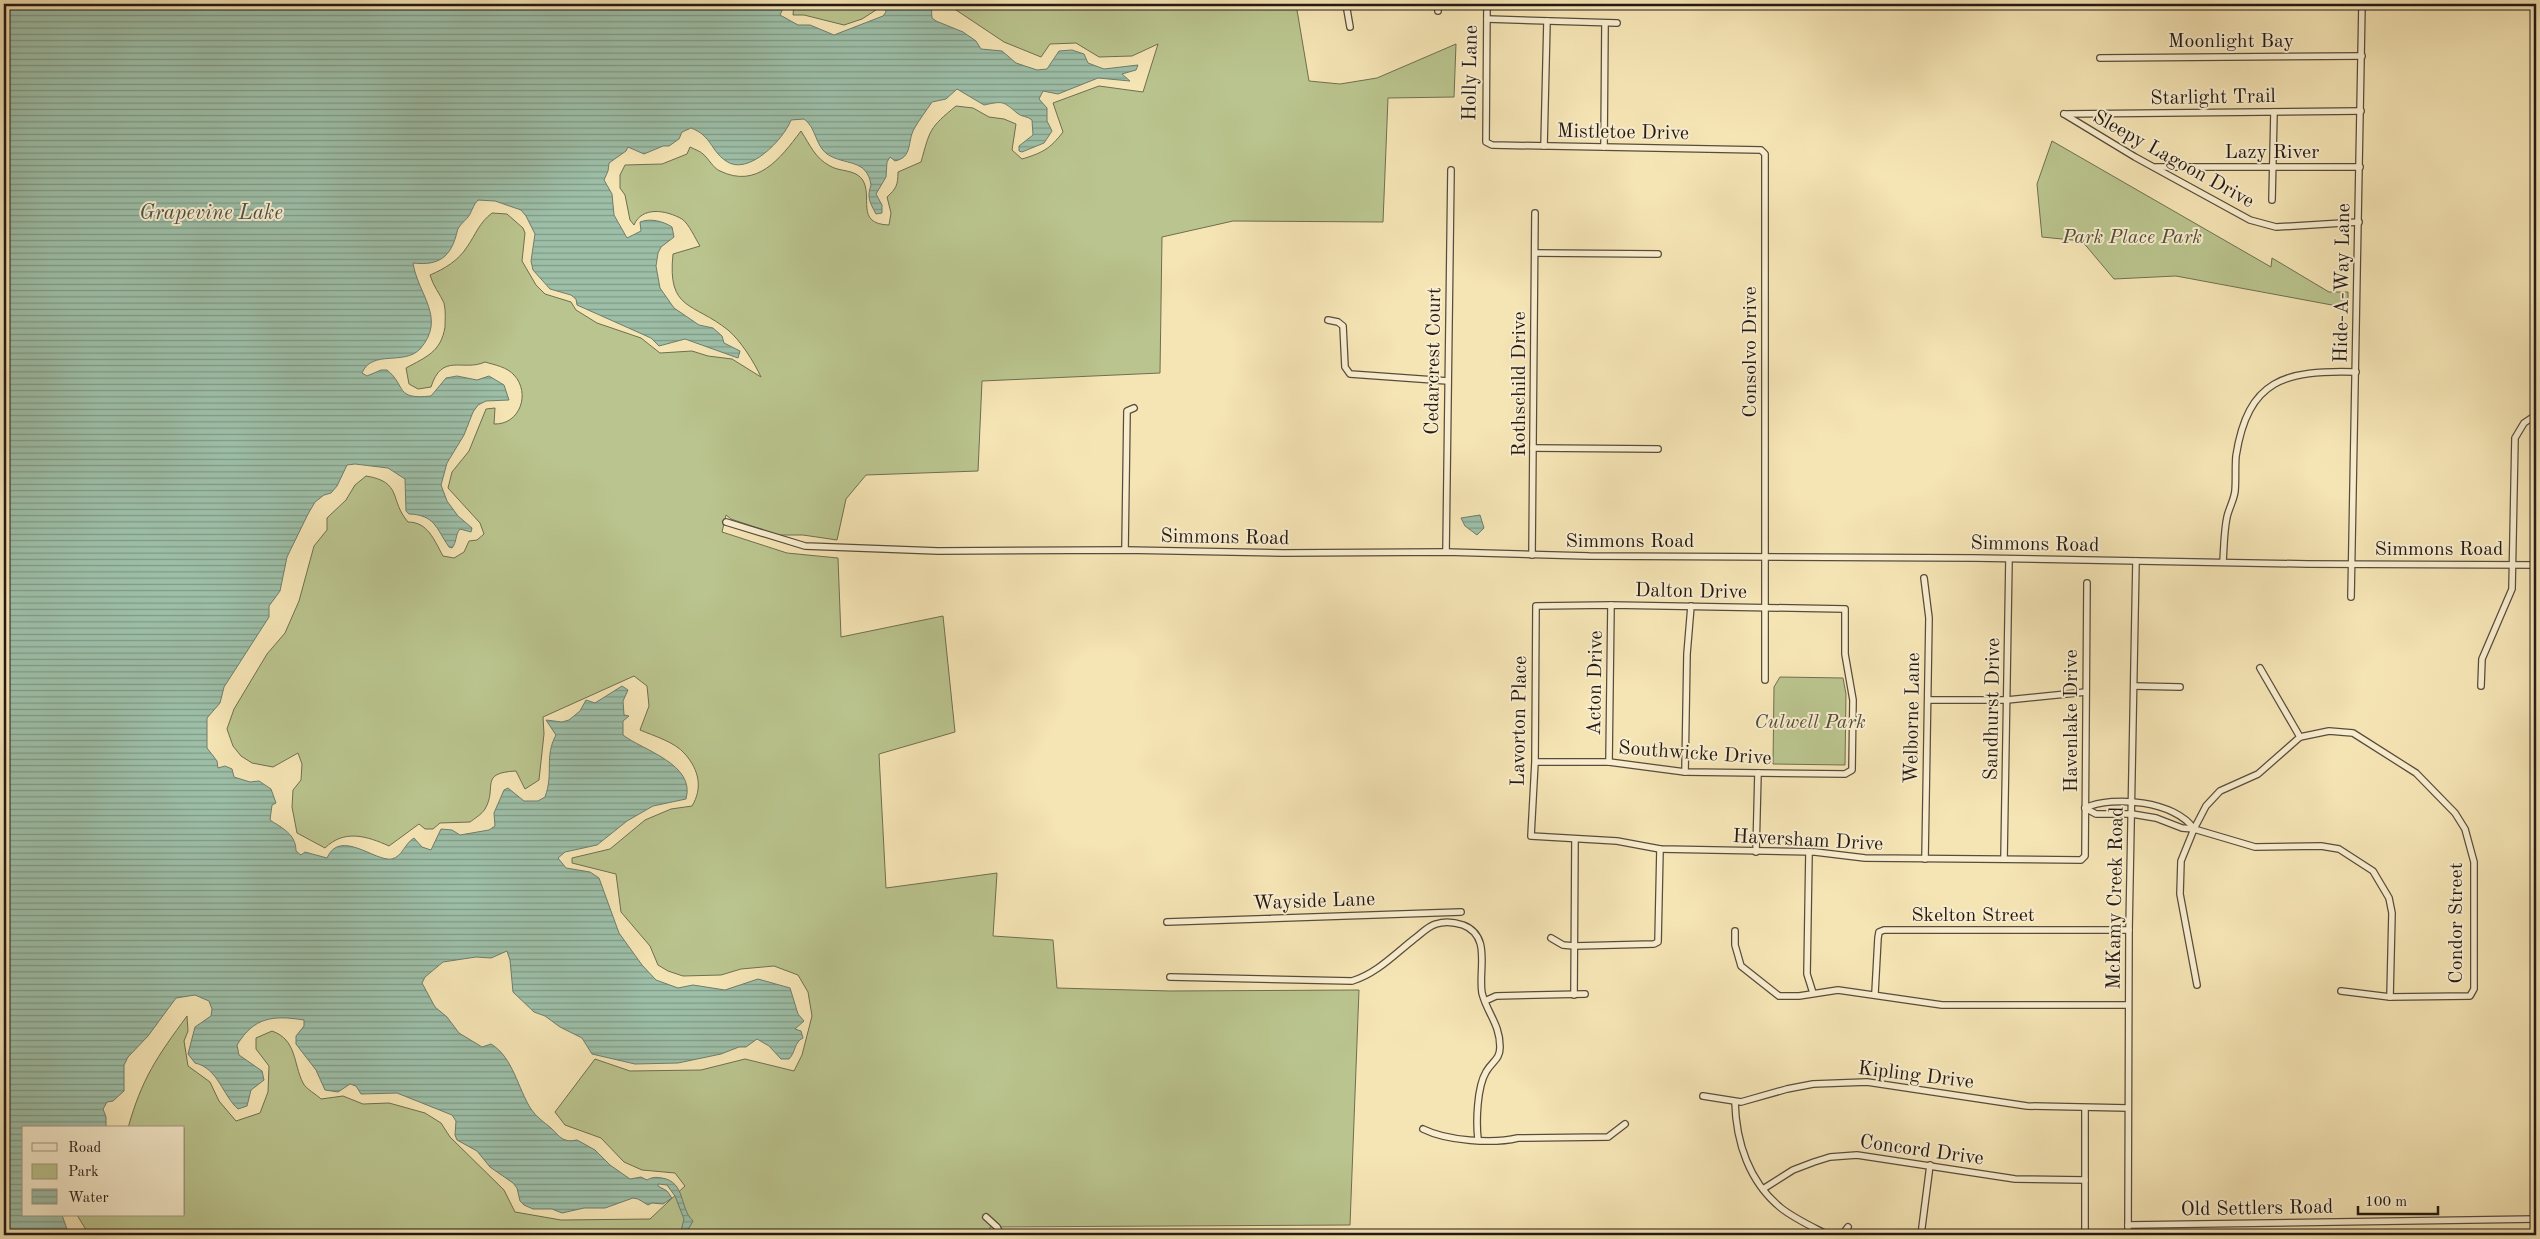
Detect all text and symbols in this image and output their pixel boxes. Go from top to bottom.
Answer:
street label: Holly Lane [1460,25,1482,121]
street label: Moonlight Bay [2168,32,2295,52]
street label: Starlight Trail [2150,87,2276,109]
street label: Sleepy Lagoon Drive [2089,107,2257,212]
street label: Mistletoe Drive [1557,122,1689,144]
street label: Lazy River [2224,143,2320,163]
water label: Grapevine Lake [139,203,283,224]
street label: Hide-A-Way Lane [2332,203,2354,363]
park label: Park Place Park [2061,228,2202,248]
street label: Consolvo Drive [1741,286,1761,418]
street label: Cedarcrest Court [1423,287,1445,435]
street label: Rothschild Drive [1510,311,1530,457]
street label: Simmons Road [1160,527,1290,549]
street label: Simmons Road [1565,532,1695,552]
street label: Simmons Road [1970,534,2100,556]
street label: Simmons Road [2374,540,2504,560]
street label: Dalton Drive [1635,581,1747,603]
street label: Acton Drive [1585,630,1607,736]
street label: Sandhurst Drive [1982,638,2004,781]
street label: Havenlake Drive [2062,649,2082,793]
street label: Welborne Lane [1902,652,1924,784]
street label: Lavorton Place [1509,656,1531,786]
park label: Culwell Park [1754,713,1866,733]
street label: Southwicke Drive [1617,739,1772,769]
street label: McKamy Creek Road [2104,806,2128,990]
street label: Haversham Drive [1732,827,1884,855]
street label: Condor Street [2447,862,2467,984]
street label: Wayside Lane [1252,890,1376,914]
street label: Skelton Street [1911,906,2035,926]
street label: Kipling Drive [1857,1059,1975,1093]
legend [22,1126,185,1216]
street label: Concord Drive [1858,1132,1985,1170]
text: Road [68,1141,102,1156]
text: Park [68,1165,99,1180]
scale bar [2358,1184,2438,1216]
text: Water [68,1191,109,1206]
text: 100 m [2365,1195,2407,1210]
street label: Old Settlers Road [2181,1198,2334,1220]

